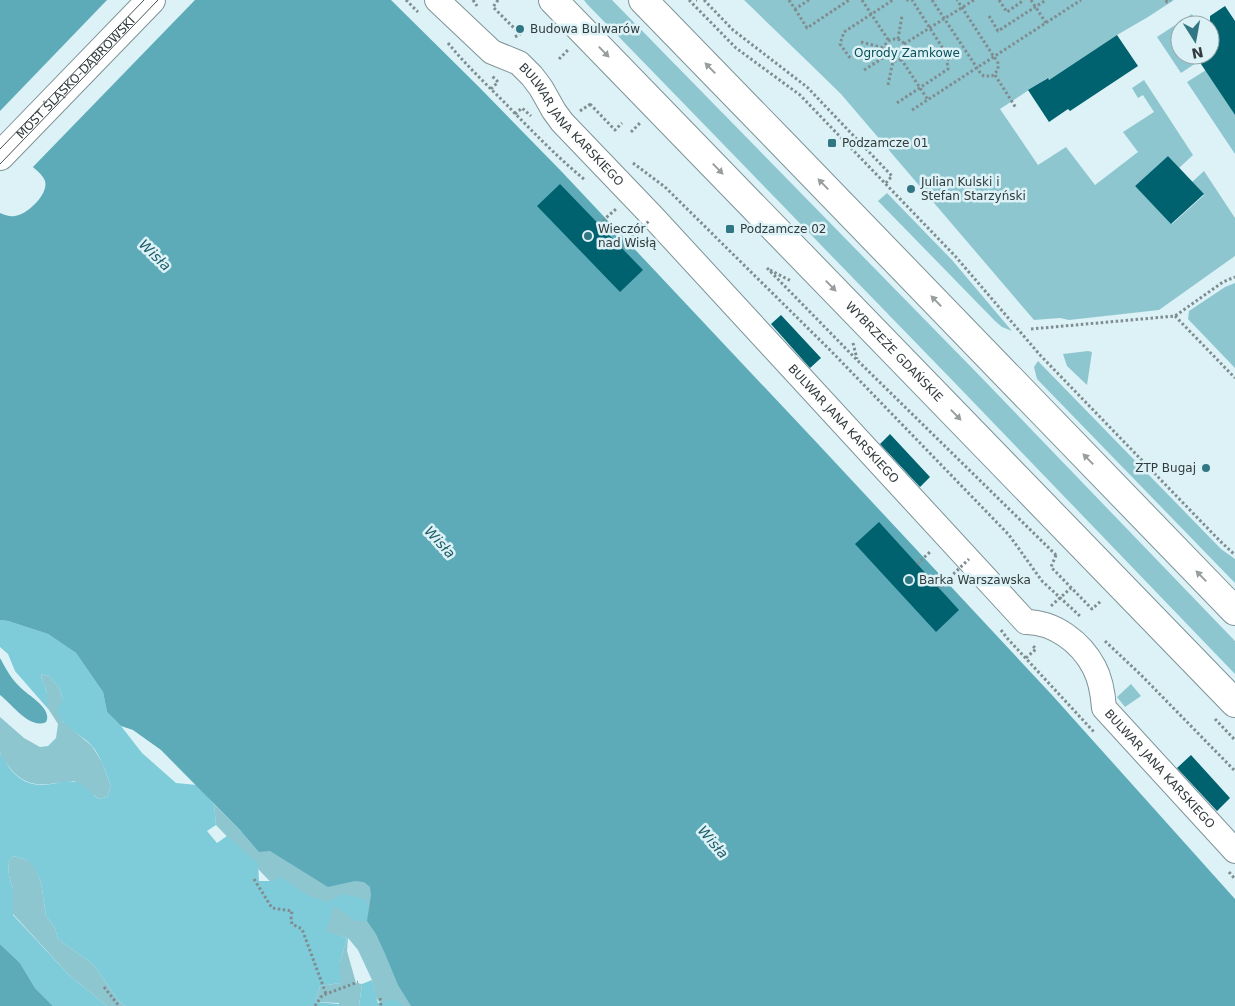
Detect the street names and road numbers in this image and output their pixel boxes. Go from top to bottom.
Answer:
street label: MOST ŚLĄSKO-DĄBROWSKI [14,14,138,142]
street label: BULWAR JANA KARSKIEGO [516,60,627,189]
street label: WYBRZEŻE GDAŃSKIE [843,299,946,404]
street label: BULWAR JANA KARSKIEGO [785,362,902,486]
street label: BULWAR JANA KARSKIEGO [1102,707,1218,831]

